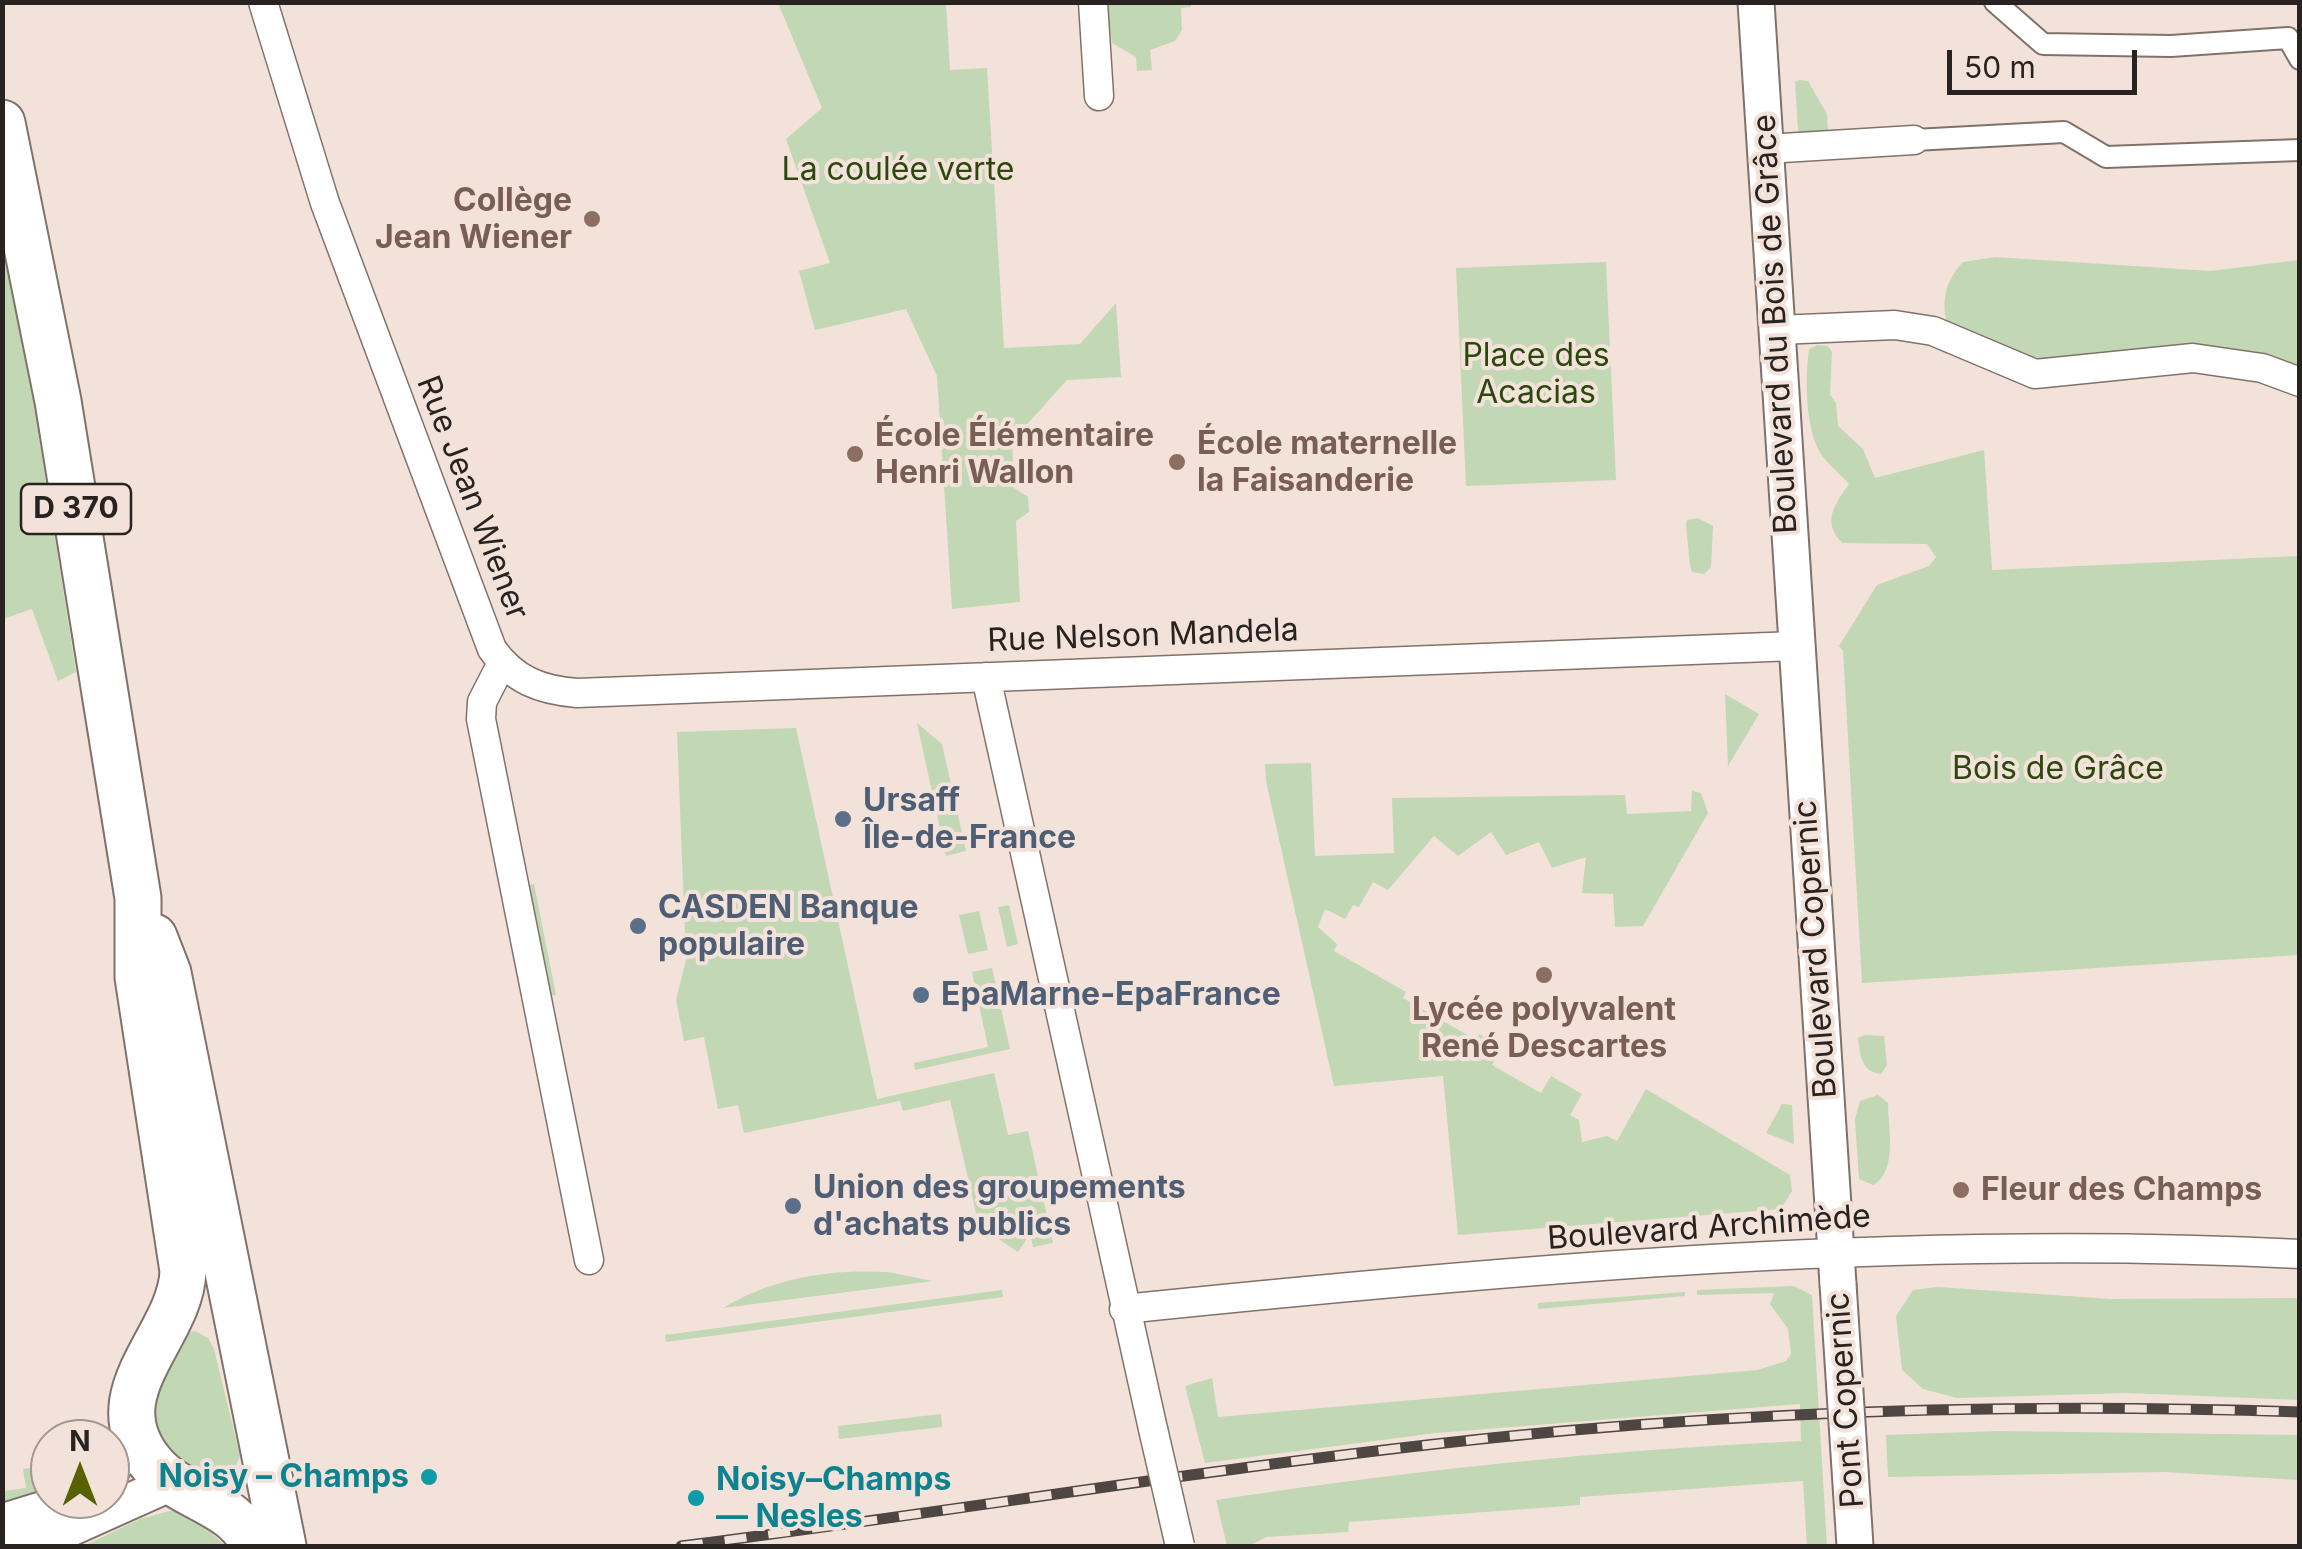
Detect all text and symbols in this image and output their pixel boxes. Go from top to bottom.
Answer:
scale bar [1952,30,2142,92]
text: 50 m [1964,49,2036,85]
street label: Boulevard du Bois de Grâce [1746,113,1806,535]
park label: La coulée verte [782,151,1014,189]
place label: Collège Jean Wiener [375,182,572,257]
marker: Collège Jean Wiener [581,208,603,230]
park label: Place des Acacias [1462,337,1610,412]
street label: Rue Jean Wiener [408,371,536,625]
place label: École Élémentaire Henri Wallon [875,417,1154,492]
place label: École maternelle la Faisanderie [1197,425,1457,500]
marker: École Élémentaire Henri Wallon [844,443,866,465]
marker: École maternelle la Faisanderie [1166,451,1188,473]
road number: D 370 [21,484,131,534]
street label: Rue Nelson Mandela [987,611,1299,661]
park label: Bois de Grâce [1952,750,2164,788]
place label: Ursaff Île-de-France [863,782,1076,857]
street label: Boulevard Copernic [1786,799,1846,1099]
marker: Ursaff Île-de-France [832,808,854,830]
place label: CASDEN Banque populaire [658,889,918,964]
marker: CASDEN Banque populaire [627,915,649,937]
marker: Lycée polyvalent René Descartes [1533,964,1555,986]
place label: EpaMarne-EpaFrance [941,976,1281,1014]
marker: EpaMarne-EpaFrance [910,984,932,1006]
place label: Lycée polyvalent René Descartes [1412,991,1676,1066]
place label: Union des groupements d'achats publics [813,1169,1186,1244]
place label: Fleur des Champs [1981,1171,2262,1209]
marker: Fleur des Champs [1950,1179,1972,1201]
marker: Union des groupements d'achats publics [782,1195,804,1217]
street label: Boulevard Archimède [1546,1198,1872,1258]
street label: Pont Copernic [1819,1291,1873,1509]
north arrow [30,1419,130,1519]
text: N [69,1424,91,1458]
place label: Noisy – Champs [158,1458,409,1496]
place label: Noisy–Champs — Nesles [716,1461,951,1536]
marker: Noisy – Champs [418,1466,440,1488]
marker: Noisy–Champs — Nesles [685,1487,707,1509]

